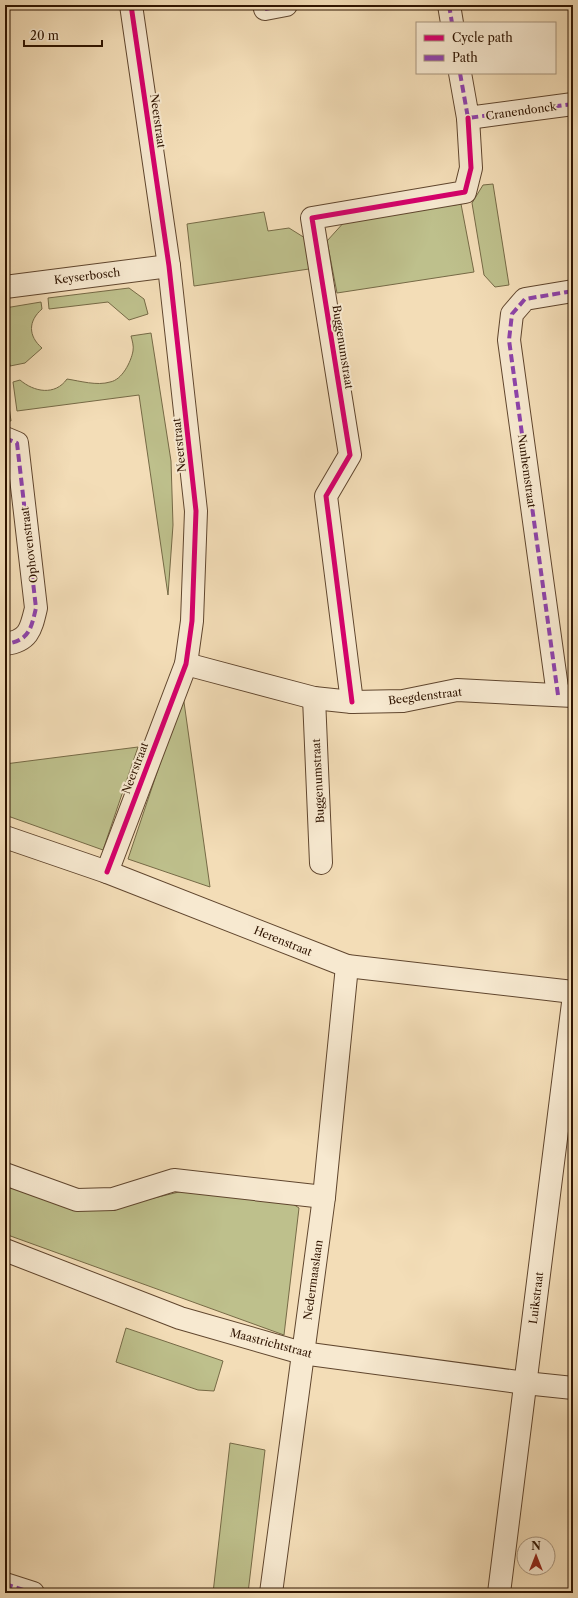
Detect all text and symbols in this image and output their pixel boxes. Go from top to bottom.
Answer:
scale bar [24,22,102,48]
legend [416,22,556,74]
text: 20 m [30,28,59,43]
text: Cycle path [452,30,513,45]
text: Path [452,50,478,65]
street label: Neerstraat [147,93,169,149]
street label: Cranendonck [485,99,558,123]
street label: Keyserbosch [53,265,121,287]
street label: Buggenumstraat [329,304,357,390]
street label: Neerstraat [169,417,189,473]
street label: Nunhemstraat [515,433,539,509]
street label: Ophovenstraat [17,506,41,584]
street label: Beegdenstraat [387,685,463,707]
street label: Buggenumstraat [309,738,327,824]
street label: Neerstraat [119,740,151,796]
street label: Herenstraat [252,923,314,959]
street label: Nedermaaslaan [300,1239,326,1321]
street label: Luikstraat [526,1271,546,1325]
street label: Maastrichtstraat [228,1325,314,1361]
north arrow [516,1536,556,1576]
text: N [531,1539,541,1553]

